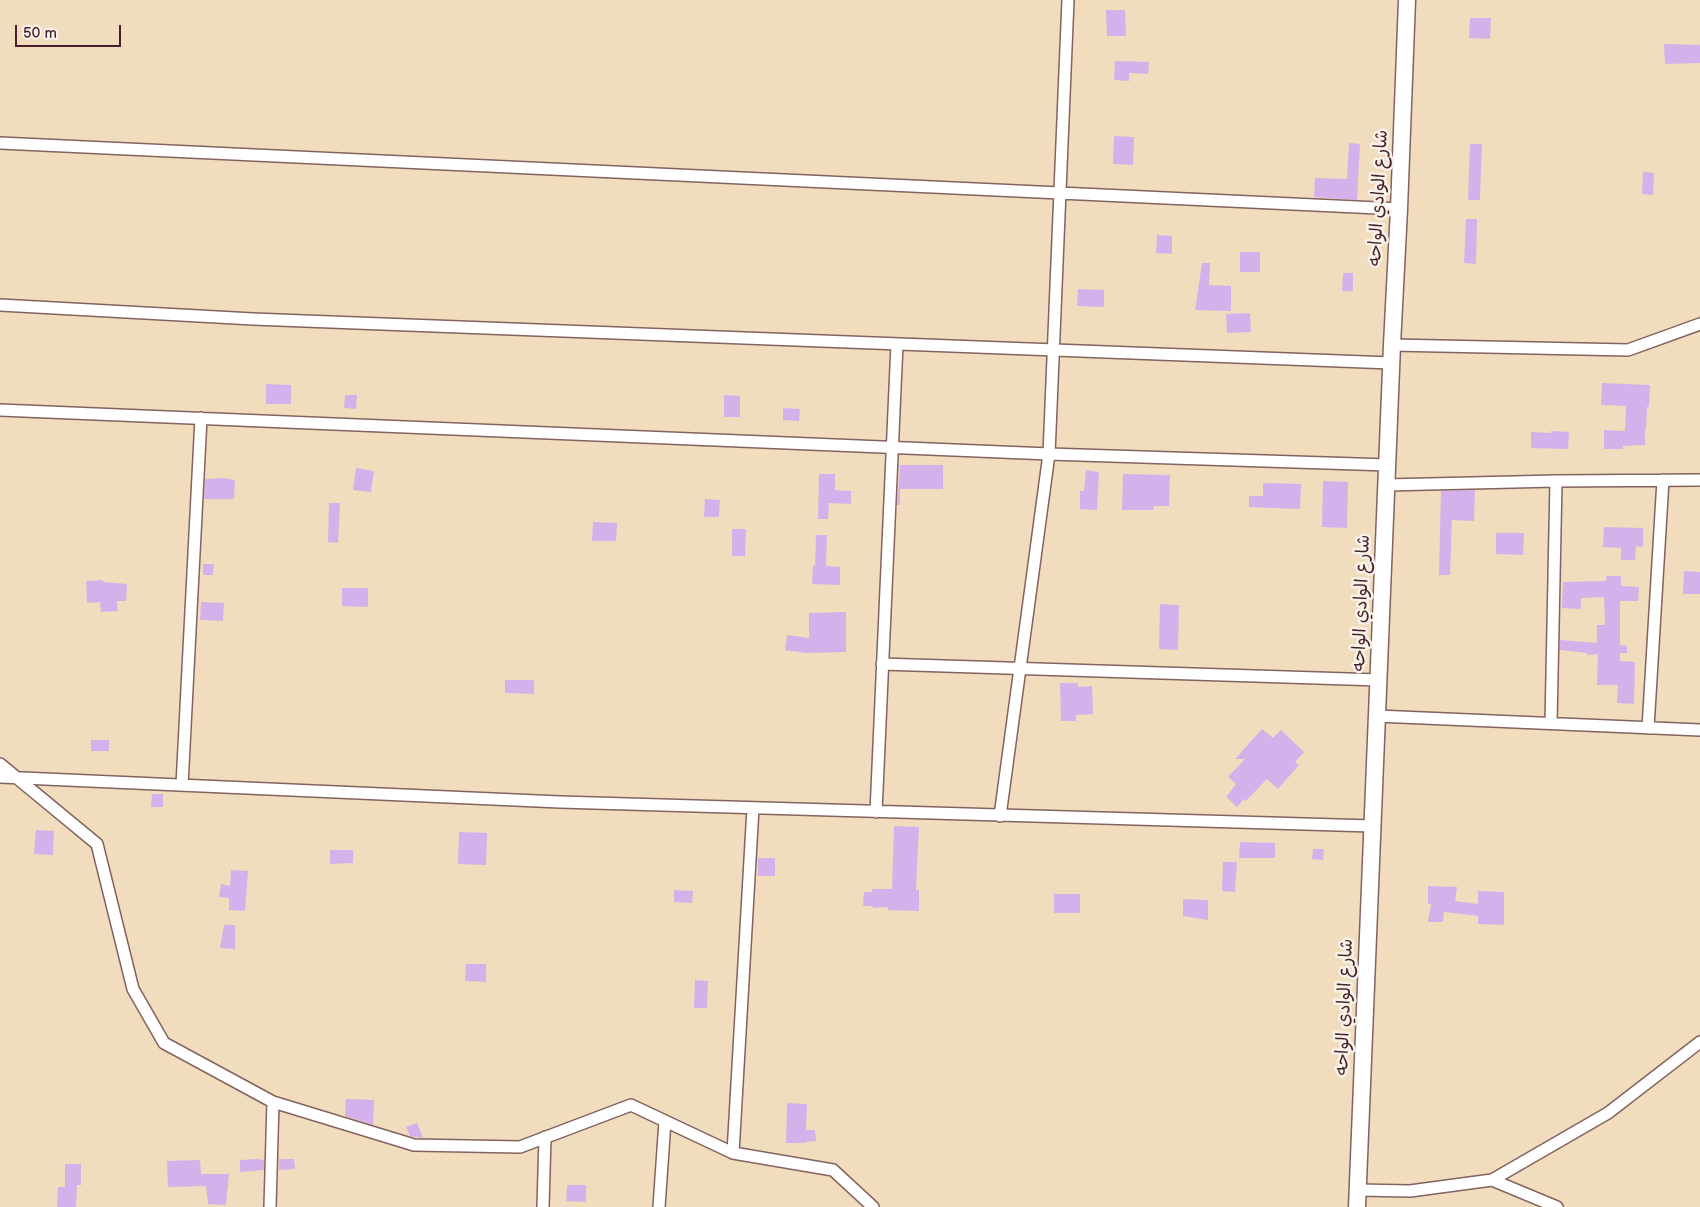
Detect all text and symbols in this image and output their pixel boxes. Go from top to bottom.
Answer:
scale bar [18,15,124,47]
text: 50 m [23,24,57,43]
street label: شارع الوادي الواحه [1365,129,1393,267]
street label: شارع الوادي الواحه [1349,534,1375,672]
street label: شارع الوادي الواحه [1332,938,1358,1076]

